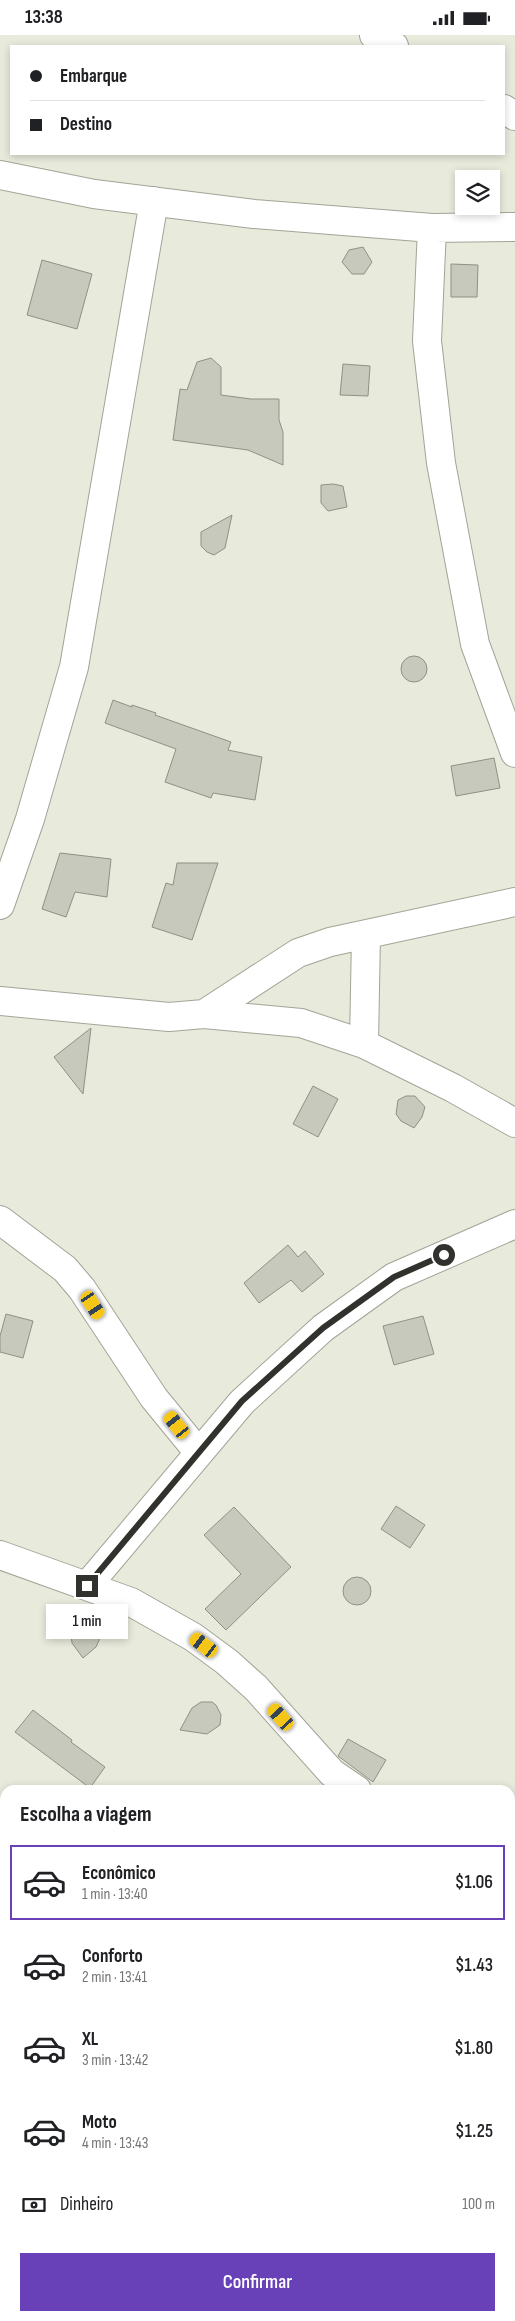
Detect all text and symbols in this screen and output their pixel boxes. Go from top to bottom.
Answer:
text: 13:38 [25,6,63,29]
text: Embarque [60,65,127,88]
text: Destino [60,113,112,136]
map controls [455,170,500,215]
button: layers [455,170,500,215]
route start [433,1244,455,1266]
car [78,1288,107,1322]
car [161,1409,192,1441]
route end [76,1575,98,1597]
callout: 1 min [46,1603,128,1639]
text: 1 min [72,1612,102,1631]
car [187,1630,220,1660]
car [265,1701,296,1733]
text: Escolha a viagem [20,1801,152,1828]
icon: car [22,1860,67,1905]
text: Econômico [82,1862,156,1885]
text: $1.06 [455,1871,493,1894]
text: 1 min · 13:40 [82,1885,148,1904]
icon: car [22,1943,67,1988]
text: Conforto [82,1945,143,1968]
text: $1.43 [455,1954,493,1977]
text: 2 min · 13:41 [82,1968,147,1987]
icon: car [22,2026,67,2071]
text: XL [82,2028,98,2051]
text: $1.80 [454,2037,493,2060]
text: 3 min · 13:42 [82,2051,148,2070]
icon: car [22,2109,67,2154]
text: Moto [82,2111,117,2134]
text: $1.25 [455,2120,493,2143]
text: 4 min · 13:43 [82,2134,148,2153]
icon: cash [20,2191,48,2219]
text: Dinheiro [60,2193,113,2216]
text: 100 m [462,2195,495,2214]
button: Confirmar [20,2253,495,2311]

